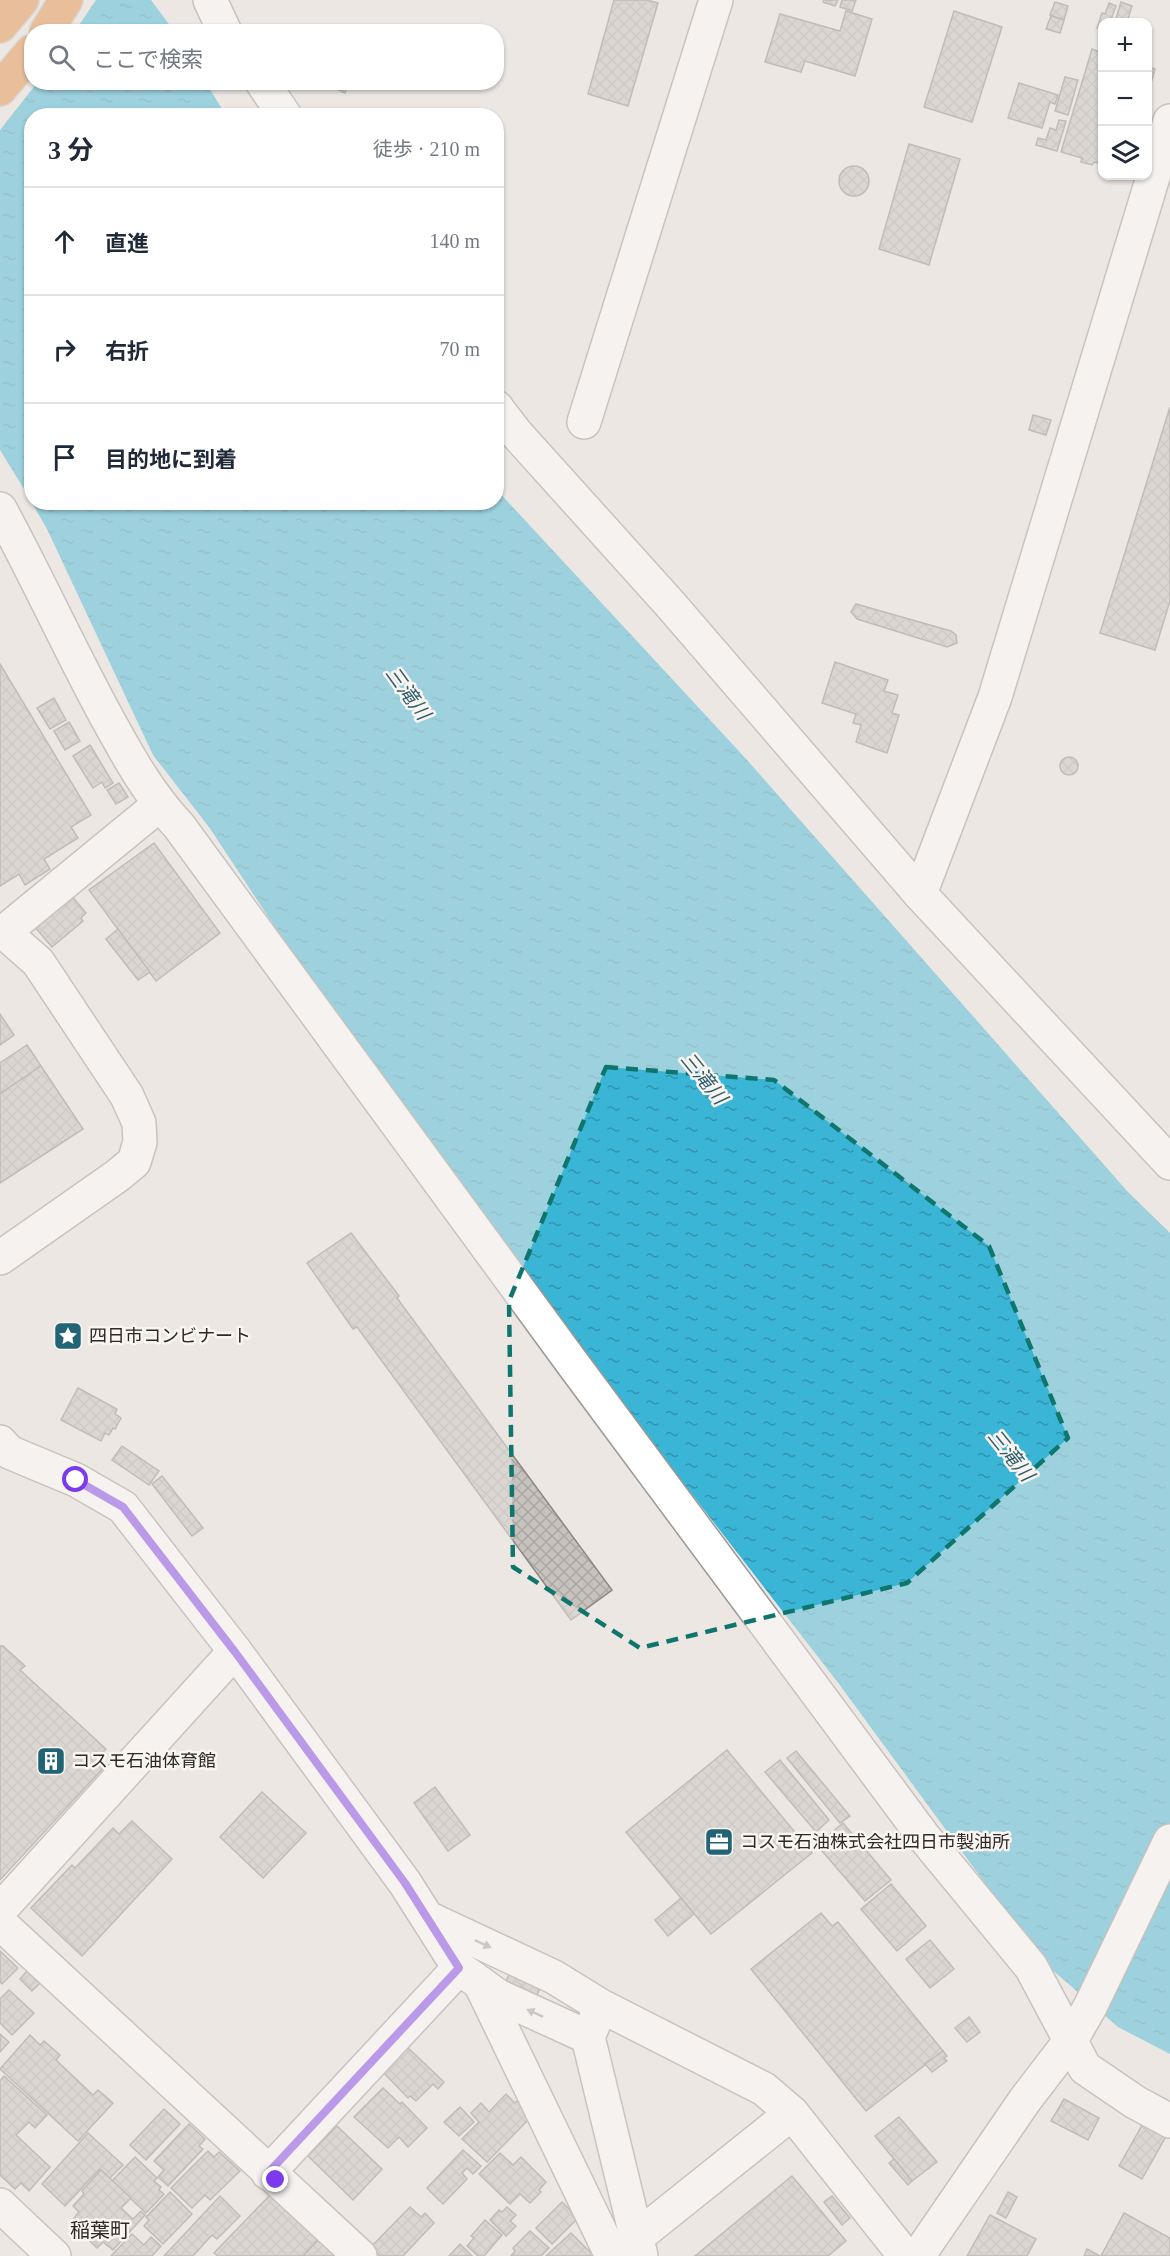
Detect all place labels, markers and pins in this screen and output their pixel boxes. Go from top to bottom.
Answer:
place icon: 四日市コンビナート [52,1320,84,1352]
place label: 四日市コンビナート [89,1326,251,1346]
building icon: コスモ石油体育館 [35,1745,67,1777]
place label: コスモ石油体育館 [72,1751,216,1771]
office icon: コスモ石油株式会社四日市製油所 [703,1826,735,1858]
place label: コスモ石油株式会社四日市製油所 [740,1832,1010,1852]

